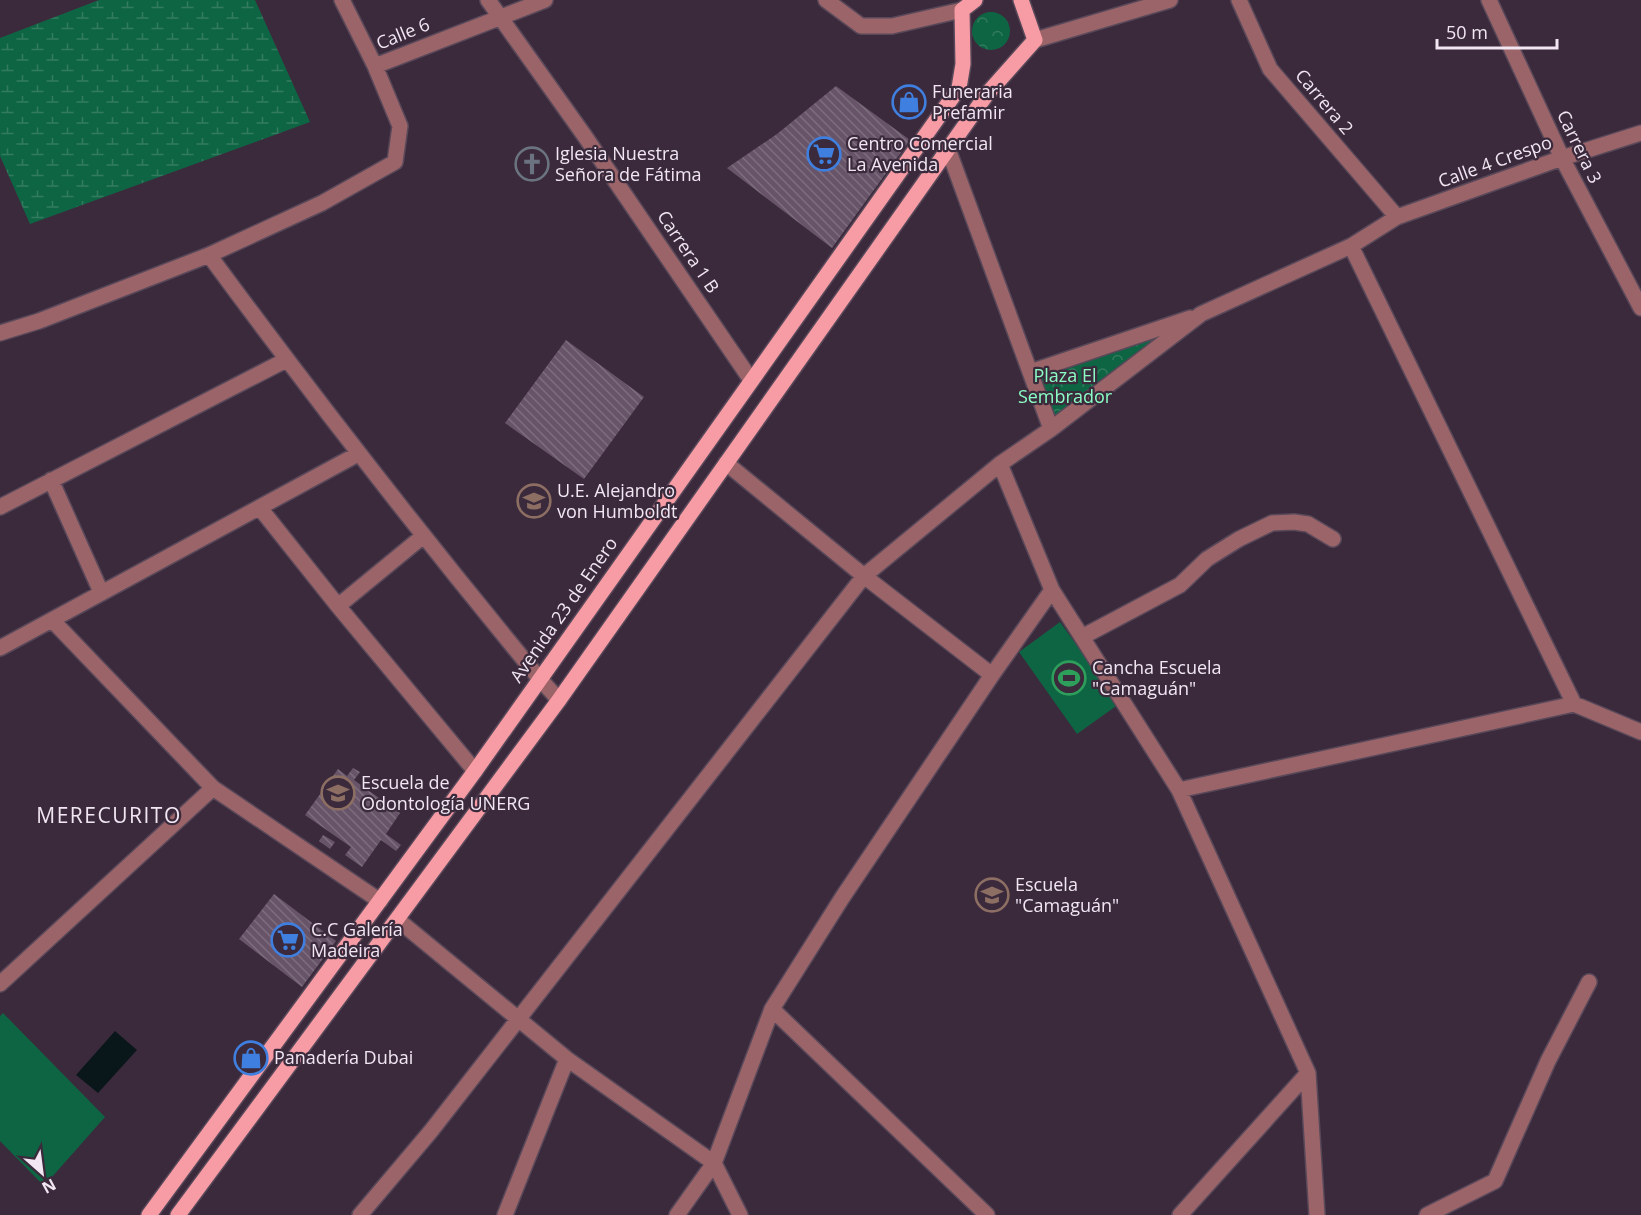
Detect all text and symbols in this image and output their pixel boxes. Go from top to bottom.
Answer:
street label: Calle 6 [372,12,433,55]
scale bar [1437,12,1557,50]
text: 50 m [1446,20,1488,44]
street label: Carrera 2 [1290,64,1359,139]
place label: Funeraria Prefamir [932,79,1013,124]
shop icon: Funeraria Prefamir [891,84,927,120]
street label: Carrera 3 [1552,106,1608,187]
street label: Calle 4 Crespo [1434,129,1555,193]
place label: Centro Comercial La Avenida [847,131,993,176]
supermarket icon: Centro Comercial La Avenida [806,136,842,172]
place label: Iglesia Nuestra Señora de Fátima [555,141,702,186]
church icon: Iglesia Nuestra Señora de Fátima [514,146,550,182]
street label: Carrera 1 B [652,205,725,297]
park label: Plaza El Sembrador [1018,363,1113,408]
place label: U.E. Alejandro von Humboldt [557,478,677,523]
school or university icon: U.E. Alejandro von Humboldt [516,483,552,519]
street label: Avenida 23 de Enero [504,532,622,687]
place label: Cancha Escuela "Camaguán" [1092,655,1222,700]
sports icon: Cancha Escuela "Camaguán" [1051,660,1087,696]
place label: Escuela de Odontología UNERG [361,770,530,815]
school or university icon: Escuela de Odontología UNERG [320,775,356,811]
district label: MERECURITO [36,801,182,829]
place label: Escuela "Camaguán" [1015,872,1119,917]
school or university icon: Escuela "Camaguán" [974,877,1010,913]
place label: C.C Galería Madeira [311,917,403,962]
supermarket icon: C.C Galería Madeira [270,922,306,958]
shop icon: Panadería Dubai [233,1040,269,1076]
place label: Panadería Dubai [274,1045,413,1069]
north arrow [12,1143,72,1203]
text: N [38,1173,60,1199]

